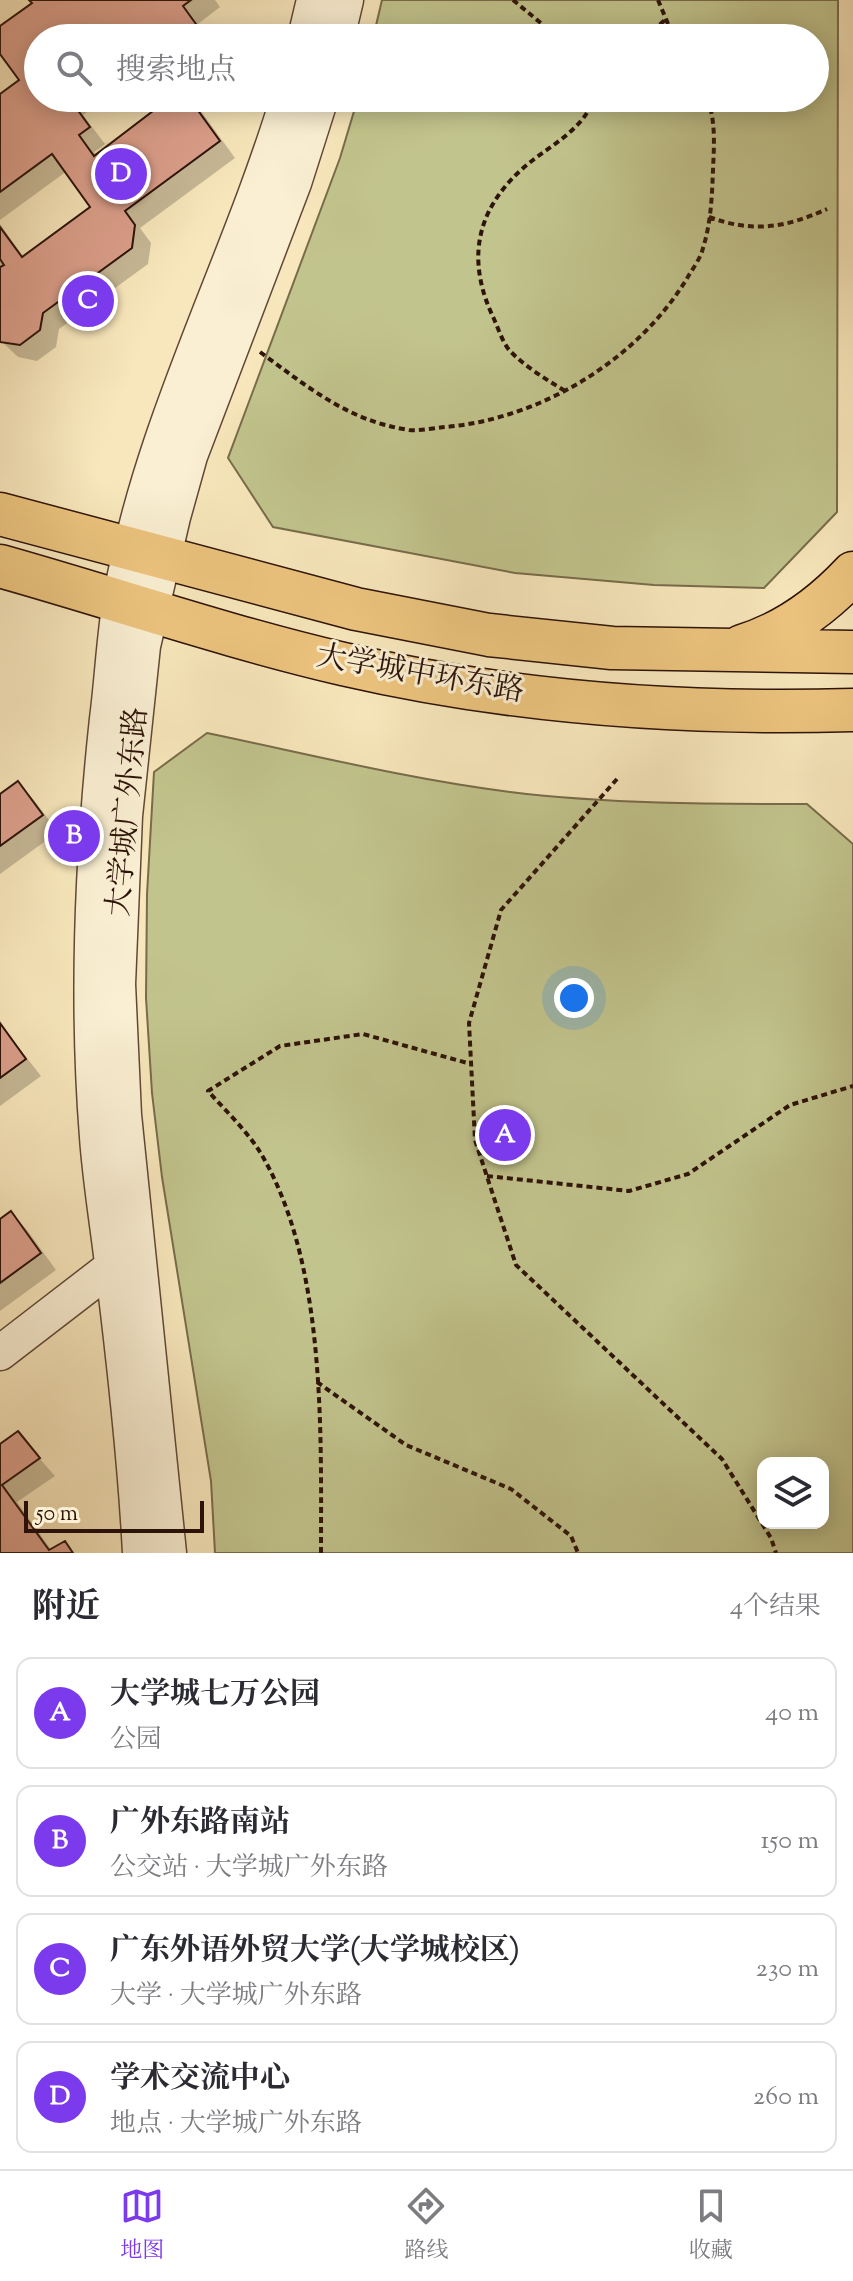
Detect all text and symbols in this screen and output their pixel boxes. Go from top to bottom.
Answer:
search box [24,24,829,112]
icon: search [52,46,96,90]
text: 搜索地点 [116,50,236,93]
pin: D [95,144,147,204]
pin: C [62,271,114,331]
street label: 大学城中环东路 [313,636,527,714]
street label: 大学城广外东路 [98,706,160,918]
pin: B [48,806,100,866]
your location [554,978,594,1018]
pin: A [479,1105,531,1165]
map controls [757,1457,829,1529]
button: layers [757,1457,829,1529]
scale bar [24,1497,204,1533]
text: 50 m [36,1499,78,1531]
text: 附近 [32,1584,100,1633]
text: 4个结果 [730,1589,821,1626]
text: 大学城七万公园 [110,1674,320,1717]
text: A [49,1695,71,1732]
text: 40 m [765,1695,819,1732]
text: 公园 [110,1722,162,1759]
text: 广外东路南站 [110,1802,290,1845]
text: B [52,1823,68,1860]
text: 150 m [760,1823,819,1860]
text: 公交站 · 大学城广外东路 [110,1850,388,1887]
text: 广东外语外贸大学(大学城校区) [110,1930,520,1973]
text: C [50,1951,70,1988]
text: 230 m [756,1951,819,1988]
text: 大学 · 大学城广外东路 [110,1978,362,2015]
text: 学术交流中心 [110,2058,290,2101]
text: D [50,2079,70,2116]
text: 260 m [753,2079,819,2116]
text: 地点 · 大学城广外东路 [110,2106,362,2143]
tab: 地图 [120,2184,164,2268]
tab: 路线 [404,2184,449,2268]
tab: 收藏 [689,2184,733,2268]

